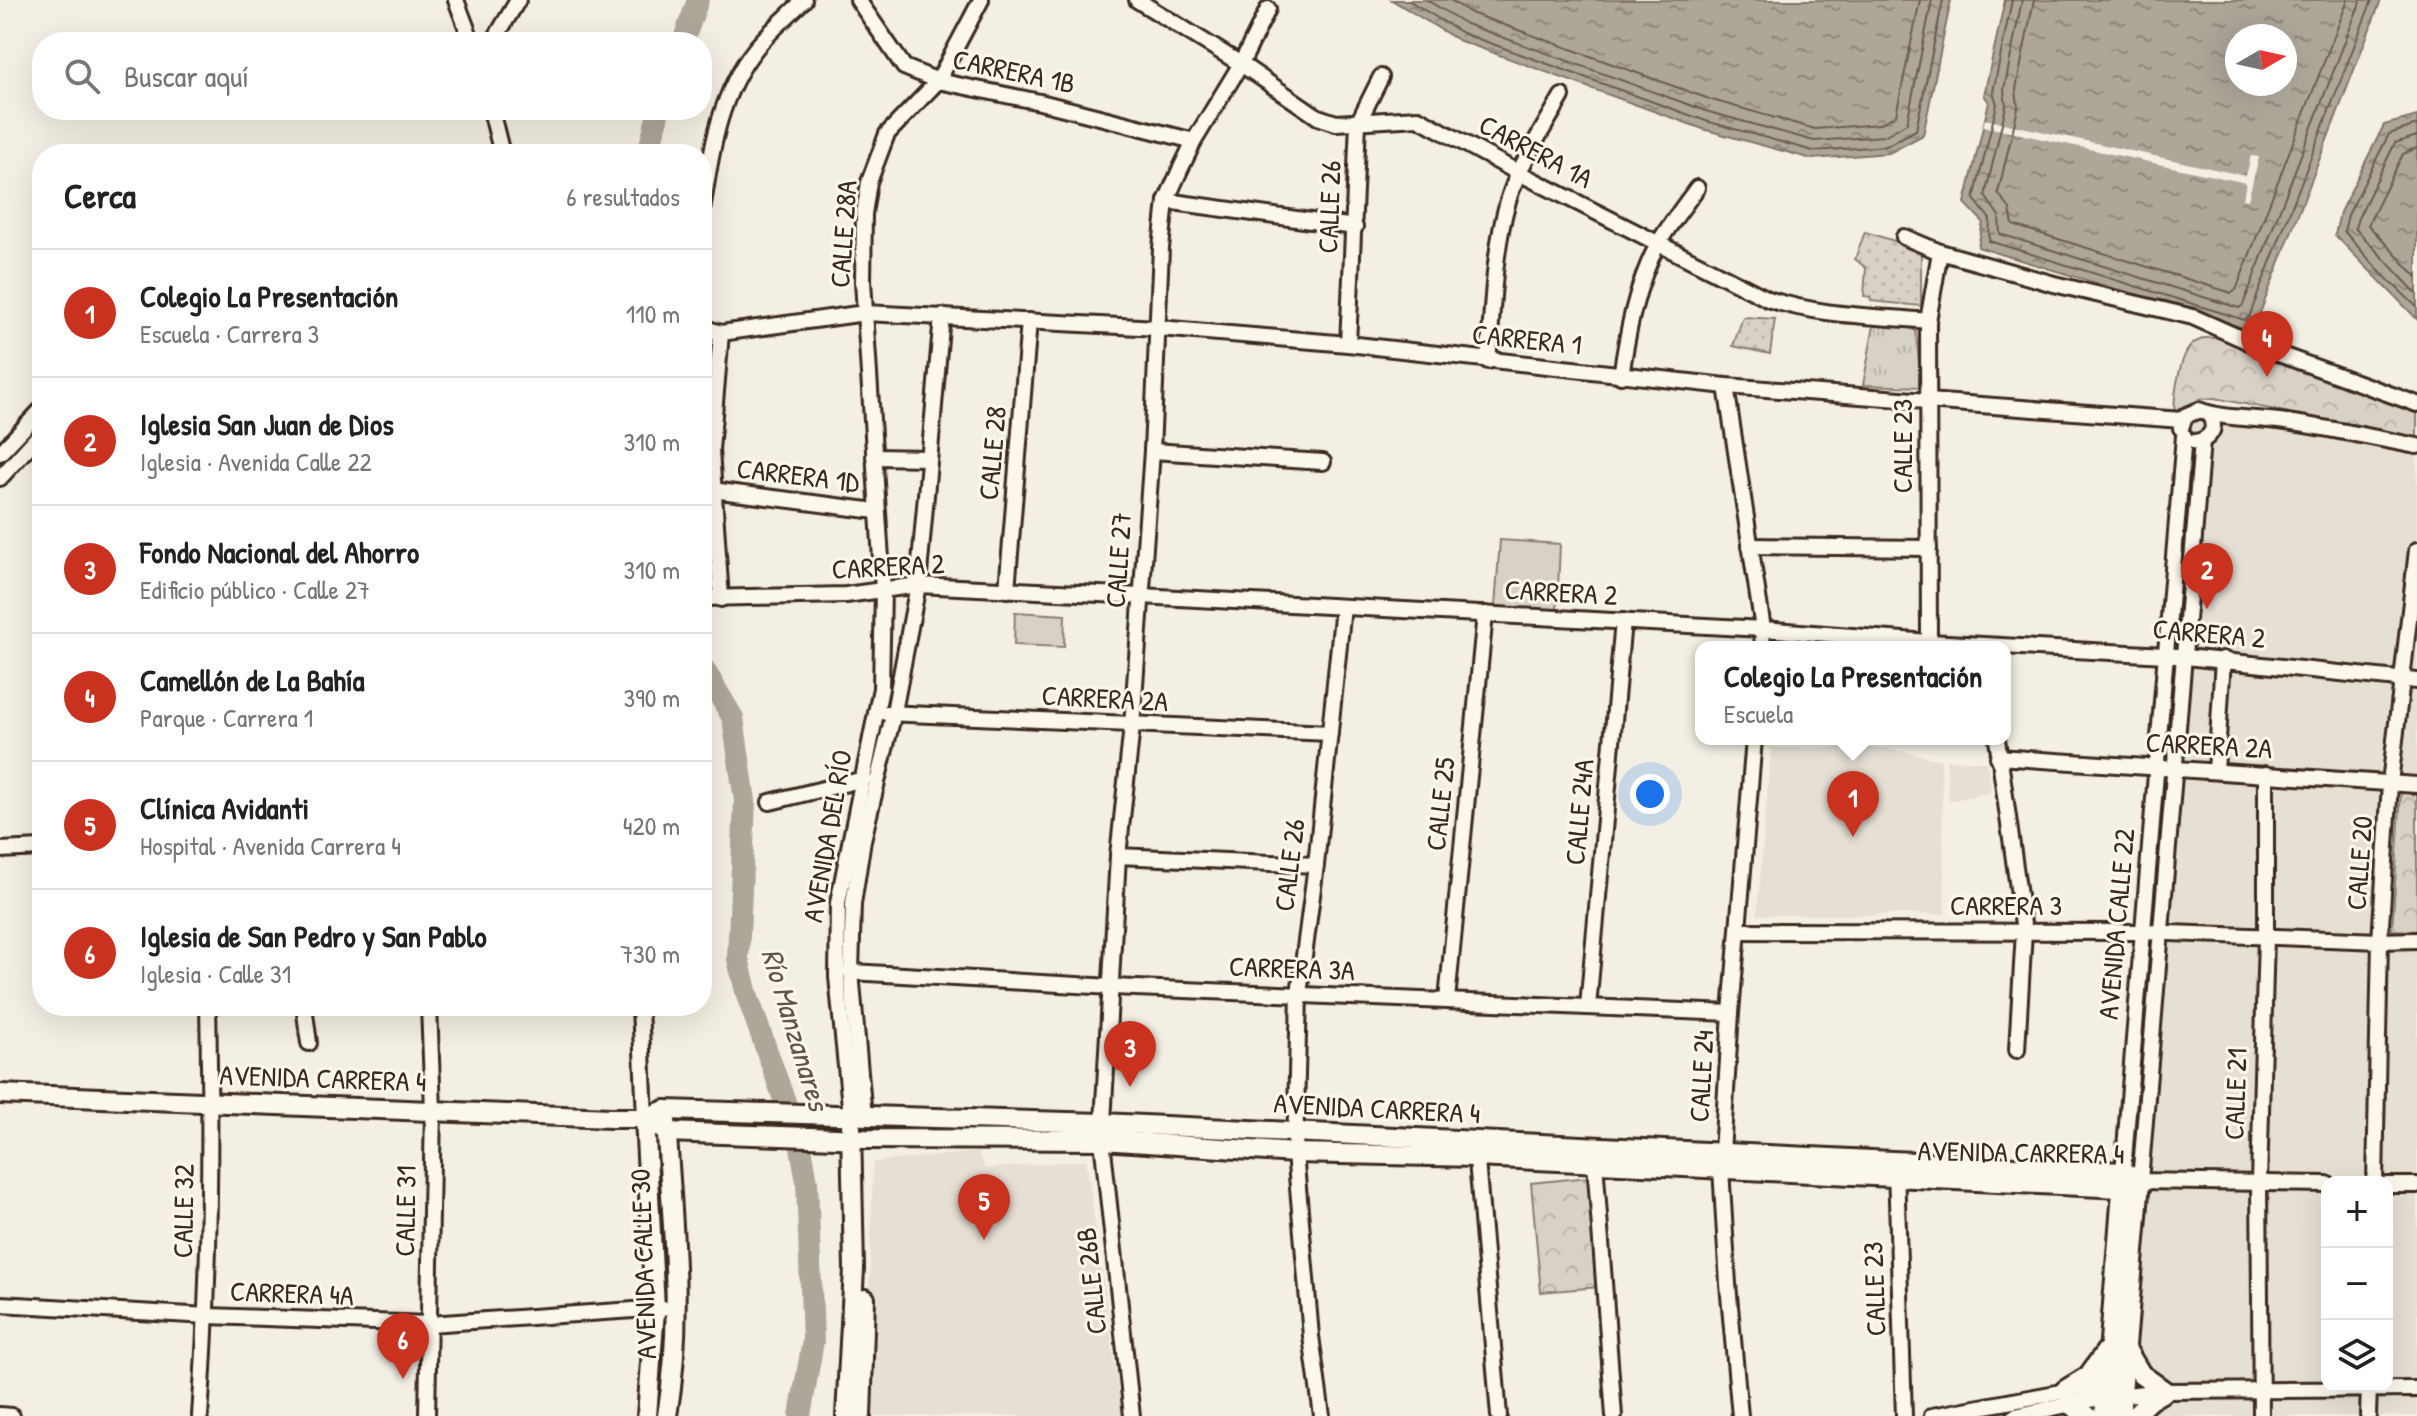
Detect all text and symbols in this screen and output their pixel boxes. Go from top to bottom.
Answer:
north arrow [2225,24,2297,96]
search box [32,32,712,120]
street label: CARRERA 1B [949,40,1079,102]
icon: search [60,54,104,98]
text: Buscar aquí [124,56,249,96]
street label: CARRERA 1A [1473,105,1600,197]
street label: CALLE 26 [1308,160,1350,254]
text: Cerca [64,173,136,219]
text: 6 resultados [566,179,680,214]
street label: CALLE 28A [820,179,866,289]
text: Colegio La Presentación [140,276,398,316]
text: 1 [85,296,95,331]
text: 110 m [626,296,680,331]
pin: 4 [2241,311,2293,377]
street label: CARRERA 1 [1470,314,1584,364]
text: Escuela · Carrera 3 [140,316,319,351]
street label: CALLE 23 [1883,399,1921,493]
text: Iglesia San Juan de Dios [140,404,394,444]
street label: CALLE 28 [969,405,1015,501]
text: 2 [84,424,96,459]
text: 310 m [624,424,680,459]
text: Iglesia · Avenida Calle 22 [140,444,372,479]
street label: CARRERA 1D [735,449,862,501]
street label: CALLE 27 [1096,511,1140,609]
text: Fondo Nacional del Ahorro [140,532,419,572]
pin: 2 [2181,543,2233,609]
street label: CARRERA 2 [831,544,945,588]
text: 3 [84,552,96,587]
text: 310 m [624,552,680,587]
street label: CARRERA 2 [1504,570,1618,614]
text: Edificio público · Calle 27 [140,572,370,607]
street label: CARRERA 2 [2151,609,2267,657]
popup [1695,641,2011,745]
text: Colegio La Presentación [1724,656,1982,696]
text: Camellón de La Bahía [140,660,364,700]
street label: CARRERA 2A [1041,676,1169,720]
text: 4 [85,680,95,715]
text: 390 m [624,680,680,715]
text: Escuela [1724,696,1793,731]
text: Parque · Carrera 1 [140,700,313,735]
street label: CARRERA 2A [2145,723,2273,767]
street label: AVENIDA DEL RÍO [793,747,861,925]
street label: CALLE 25 [1416,755,1464,853]
street label: CALLE 24A [1555,757,1603,866]
pin: 1 [1827,771,1879,837]
your location [1630,774,1670,814]
text: Clínica Avidanti [140,788,309,828]
text: 5 [85,808,96,843]
text: 420 m [623,808,680,843]
street label: CALLE 20 [2337,815,2381,911]
street label: CALLE 26 [1264,817,1314,913]
street label: AVENIDA CALLE 22 [2089,827,2143,1021]
text: Hospital · Avenida Carrera 4 [140,828,401,863]
street label: CARRERA 3 [1950,886,2062,924]
text: Iglesia de San Pedro y San Pablo [140,916,487,956]
text: 6 [85,936,95,971]
text: 730 m [620,936,680,971]
water label: Río Manzanares [752,943,840,1117]
street label: CARRERA 3A [1228,947,1356,989]
text: Iglesia · Calle 31 [140,956,291,991]
pin: 3 [1104,1021,1156,1087]
street label: CALLE 24 [1680,1029,1722,1123]
street label: CALLE 21 [2214,1047,2256,1141]
street label: AVENIDA CARRERA 4 [219,1055,427,1101]
street label: AVENIDA CARRERA 4 [1273,1084,1481,1132]
street label: AVENIDA CARRERA 4 [1917,1131,2125,1173]
street label: CALLE 32 [163,1164,203,1258]
street label: CALLE 31 [385,1165,425,1257]
street label: AVENIDA CALLE 30 [621,1168,665,1360]
pin: 5 [958,1174,1010,1240]
map controls [2321,1176,2393,1392]
button: + [2321,1176,2393,1248]
street label: CALLE 26B [1067,1226,1115,1336]
street label: CALLE 23 [1853,1241,1895,1337]
button: − [2321,1248,2393,1320]
street label: CARRERA 4A [229,1272,355,1314]
pin: 6 [377,1313,429,1379]
button: layers [2321,1320,2393,1392]

